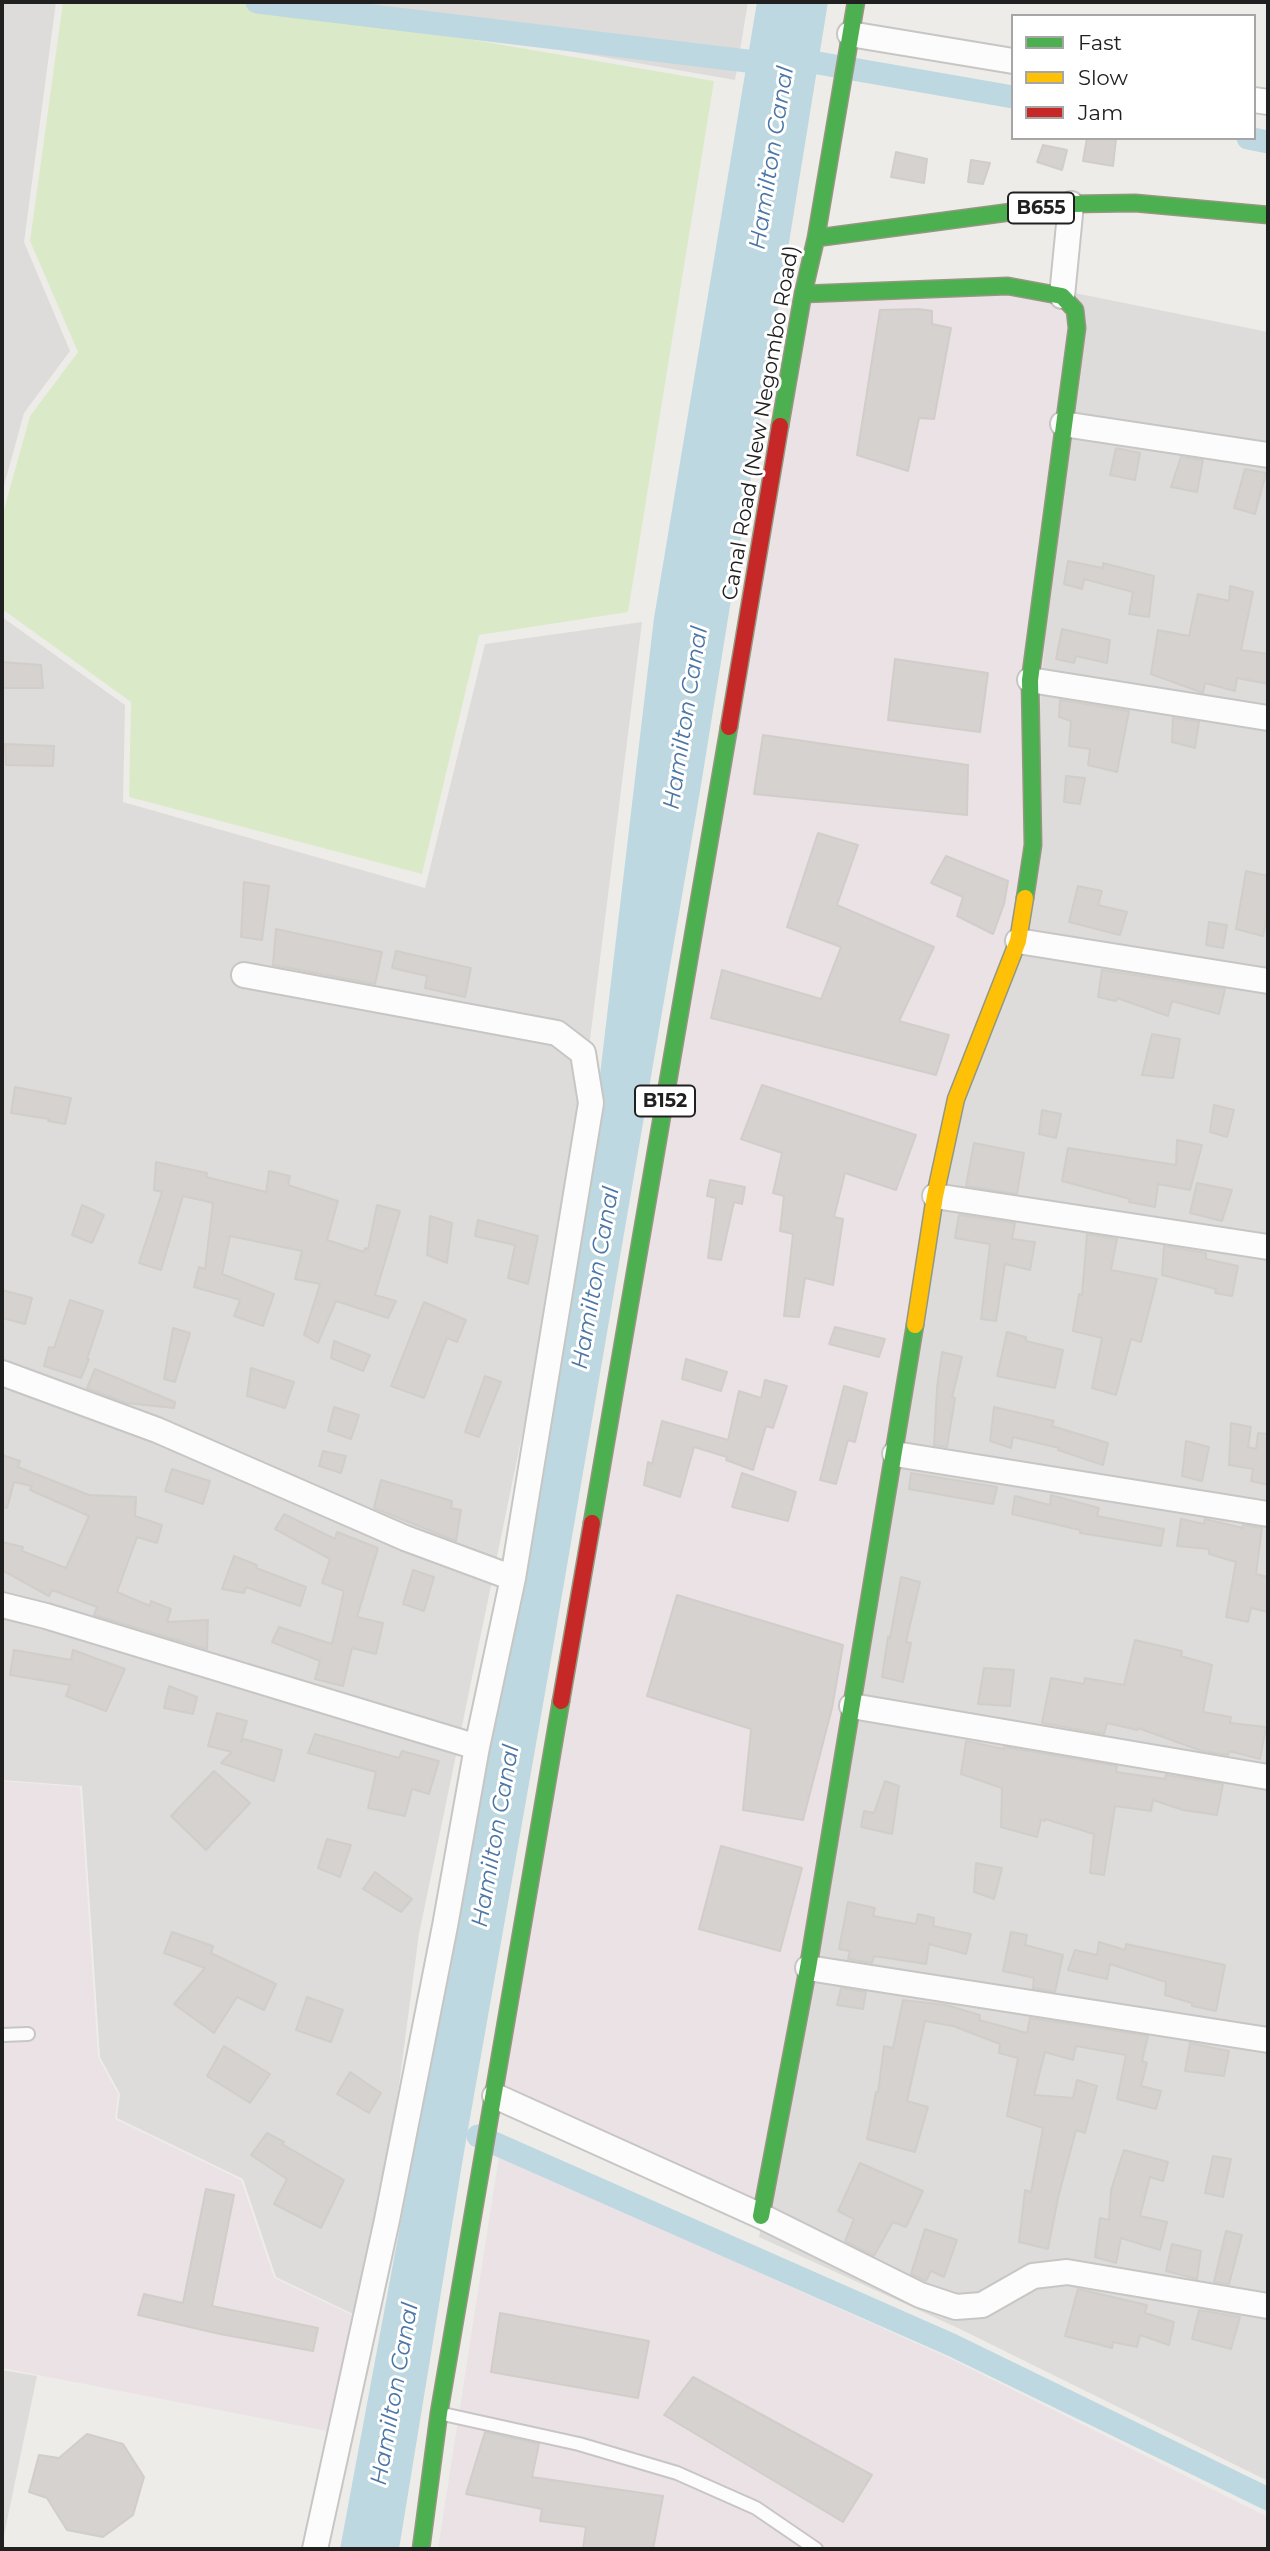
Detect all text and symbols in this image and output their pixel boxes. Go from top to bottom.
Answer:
legend [1011,14,1256,140]
text: Fast [1078,30,1122,55]
water label: Hamilton Canal [744,65,800,251]
text: Slow [1078,65,1128,90]
text: Jam [1078,100,1123,125]
road number: B655 [1008,192,1074,224]
street label: Canal Road (New Negombo Road) [717,244,805,602]
water label: Hamilton Canal [658,625,714,811]
road number: B152 [635,1086,695,1116]
water label: Hamilton Canal [566,1185,626,1371]
water label: Hamilton Canal [466,1743,526,1929]
water label: Hamilton Canal [365,2301,425,2487]

